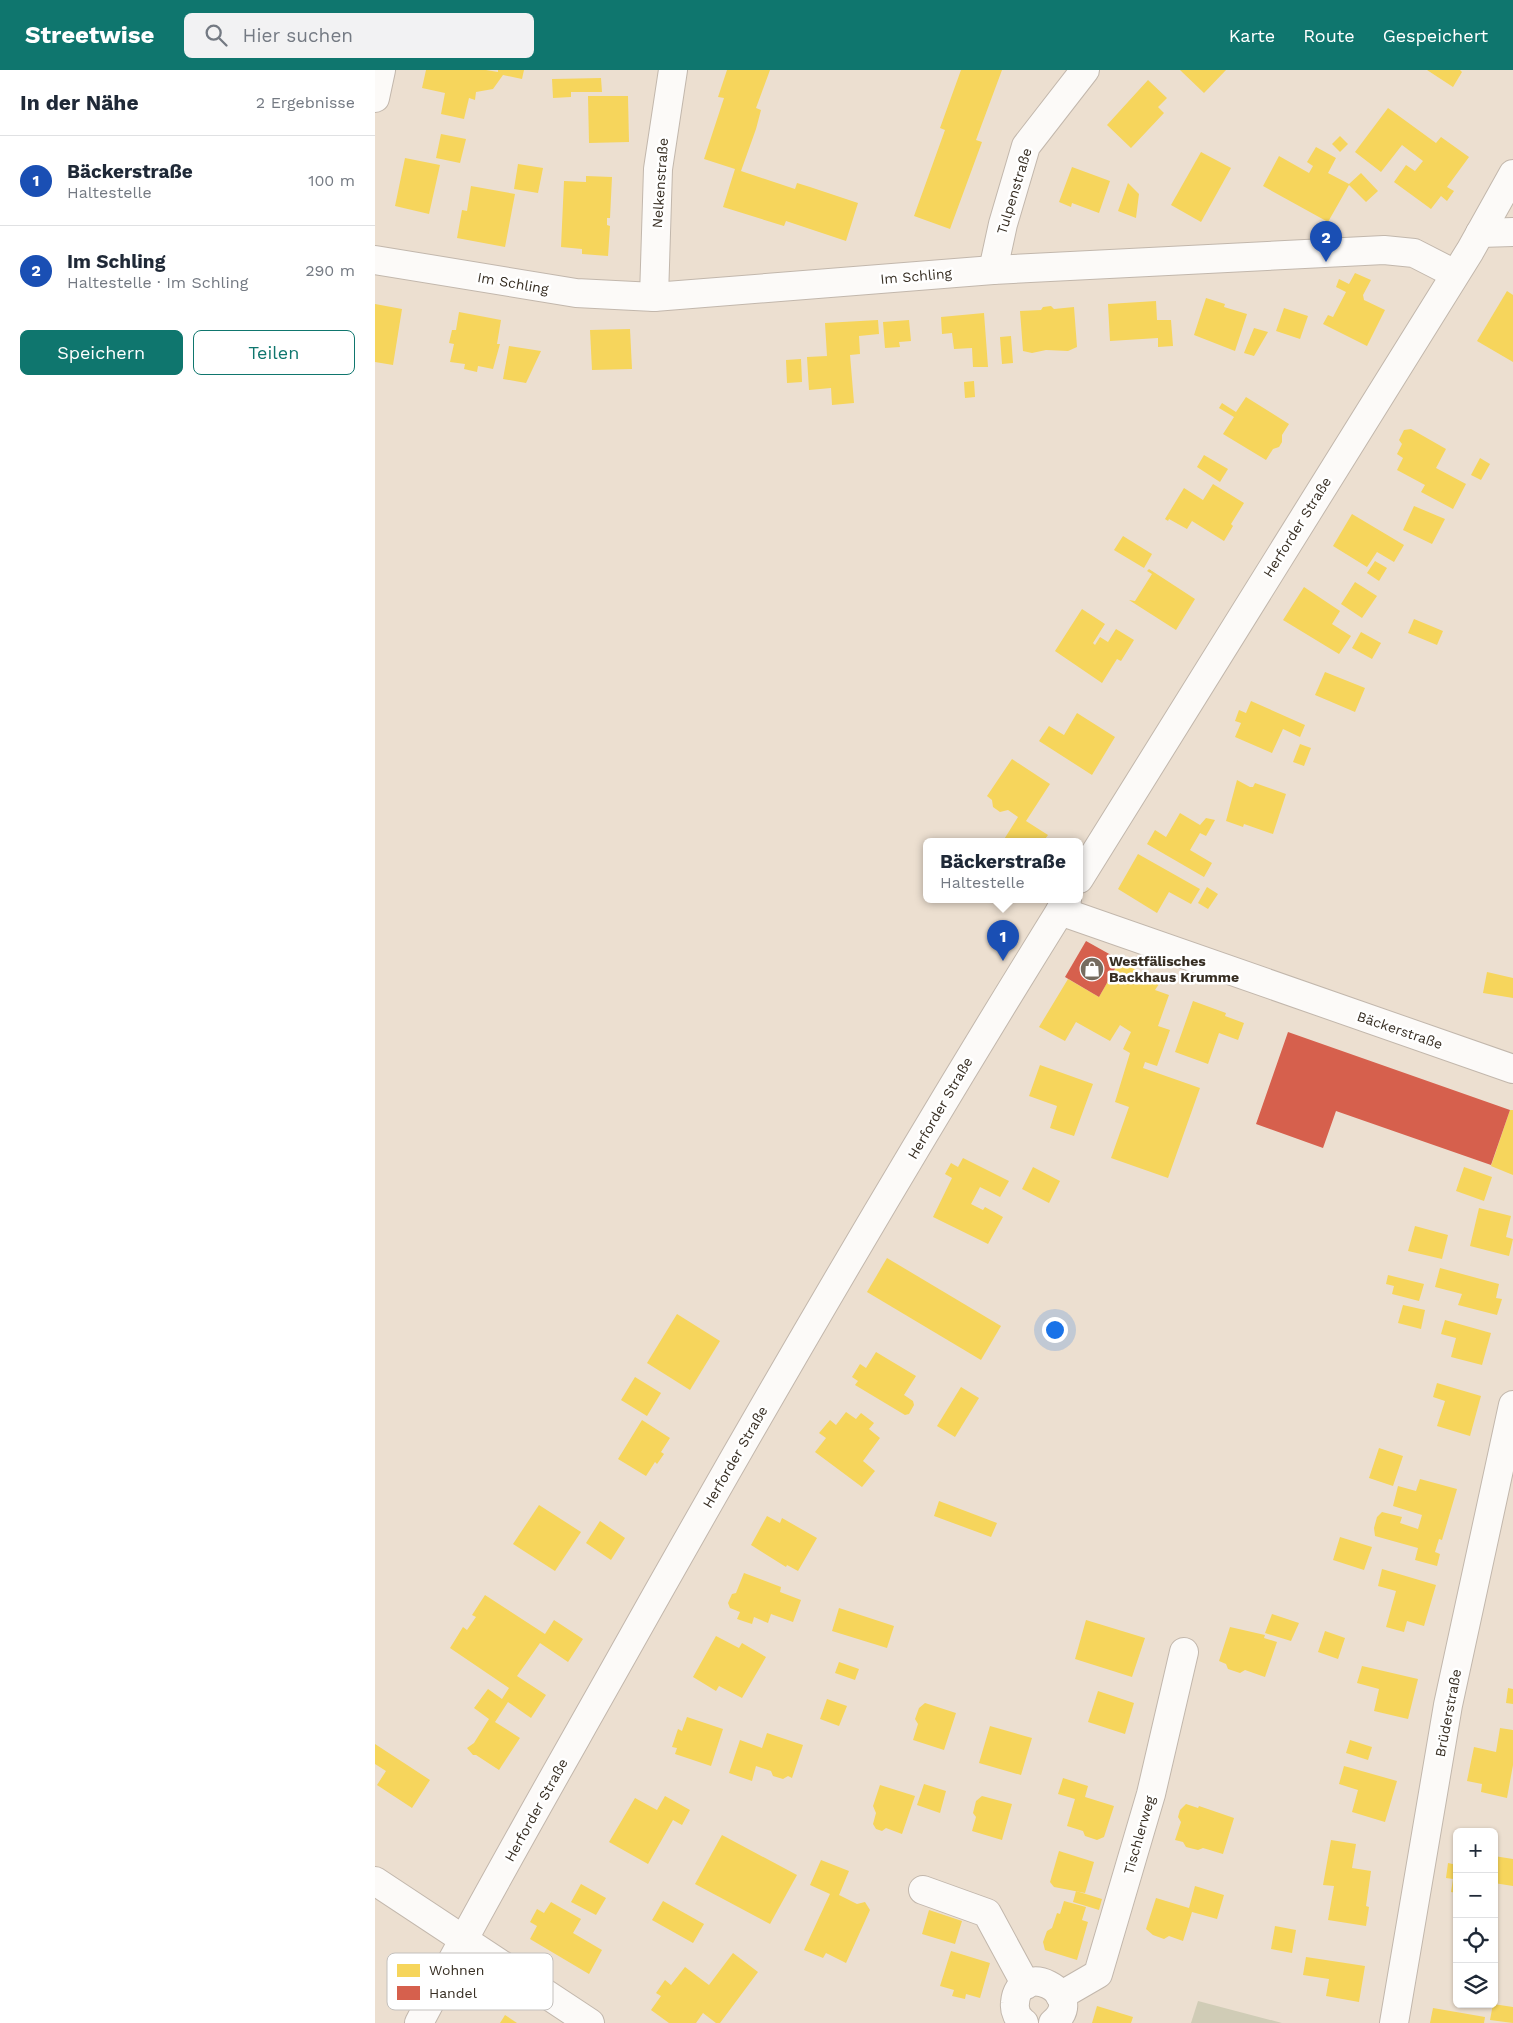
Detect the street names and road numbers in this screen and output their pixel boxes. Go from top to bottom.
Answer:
street label: Nelkenstraße [649,137,671,229]
street label: Tulpenstraße [993,146,1035,236]
street label: Im Schling [880,265,953,287]
street label: Im Schling [476,269,550,297]
street label: Herforder Straße [1260,474,1334,580]
street label: Bäckerstraße [1355,1008,1445,1052]
street label: Herforder Straße [904,1054,976,1162]
street label: Herforder Straße [699,1403,771,1511]
street label: Brüderstraße [1432,1668,1464,1758]
street label: Herforder Straße [501,1756,571,1864]
street label: Tischlerweg [1120,1793,1158,1876]

